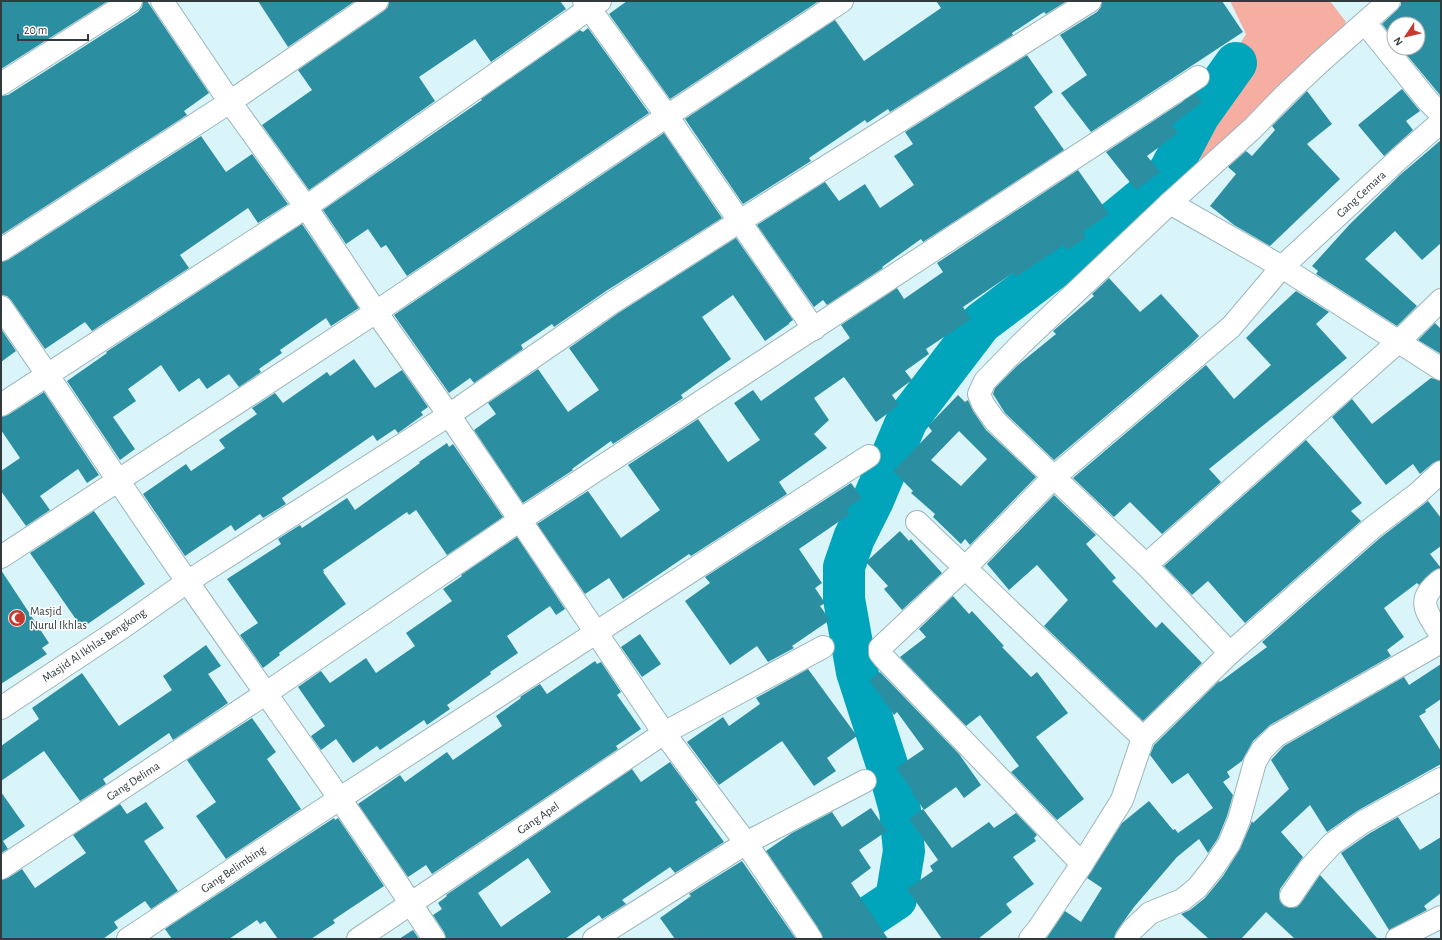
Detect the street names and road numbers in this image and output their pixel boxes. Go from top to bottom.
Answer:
street label: Gang Cemara [1334,168,1388,220]
street label: Masjid Al Ikhlas Bengkong [40,606,149,685]
street label: Gang Delima [104,759,162,803]
street label: Gang Apel [515,800,561,836]
street label: Gang Belimbing [199,843,268,895]

